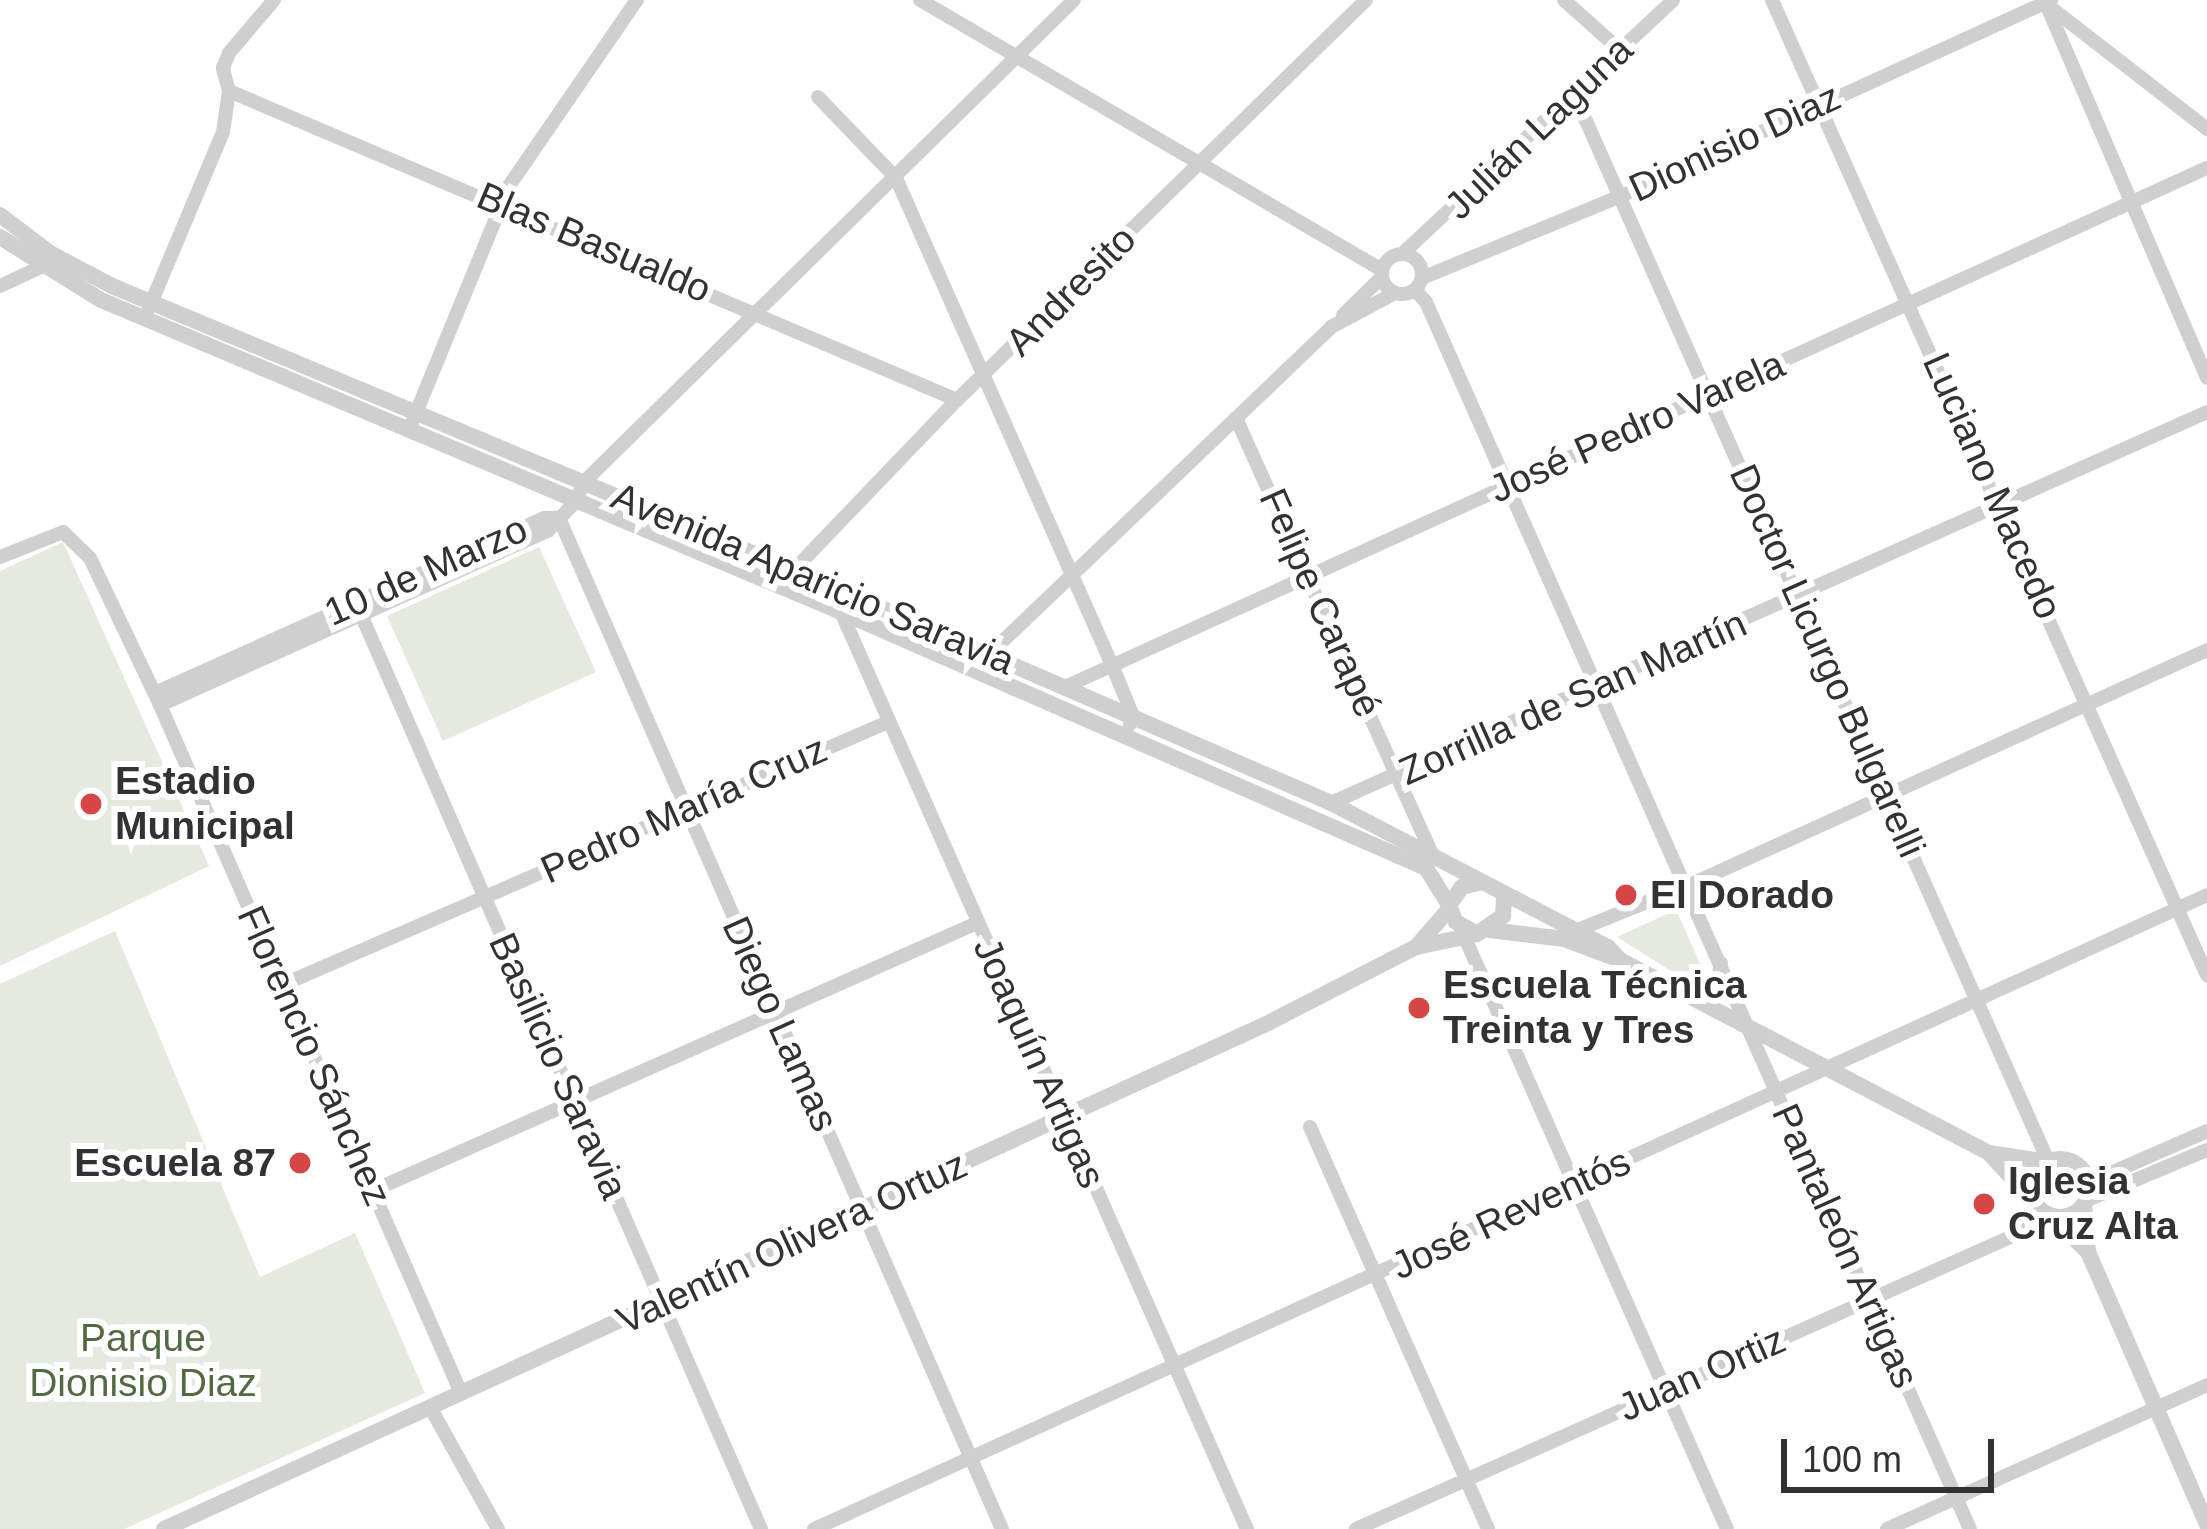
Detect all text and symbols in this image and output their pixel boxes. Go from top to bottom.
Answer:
street label: Julián Laguna [1435,27,1643,229]
street label: Dionisio Diaz [1622,74,1848,212]
street label: Blas Basualdo [470,173,718,313]
street label: Andresito [996,216,1146,366]
street label: José Pedro Varela [1482,341,1792,513]
street label: Luciano Macedo [1912,346,2072,626]
street label: Doctor Licurgo Bulgarelli [1719,457,1935,865]
street label: Avenida Aparicio Saravia [604,472,1022,686]
street label: Felipe Carapé [1249,482,1391,724]
street label: 10 de Marzo [317,506,535,636]
street label: Zorrilla de San Martín [1392,600,1754,796]
street label: Pedro María Cruz [534,726,834,894]
place label: Estadio Municipal [115,759,295,850]
marker: Estadio Municipal [78,791,104,817]
place label: El Dorado [1650,872,1834,918]
marker: El Dorado [1613,882,1639,908]
street label: Florencio Sánchez [227,899,401,1213]
street label: Diego Lamas [712,910,848,1138]
street label: Basilicio Saravia [478,926,638,1206]
street label: Joaquín Artigas [963,930,1115,1196]
place label: Escuela Técnica Treinta y Tres [1443,963,1747,1054]
marker: Escuela Técnica Treinta y Tres [1406,995,1432,1021]
street label: Pantaleón Artigas [1761,1096,1929,1396]
street label: José Reventós [1384,1138,1638,1290]
place label: Escuela 87 [74,1140,276,1186]
street label: Valentín Olivera Ortuz [610,1141,974,1345]
marker: Escuela 87 [287,1150,313,1176]
place label: Iglesia Cruz Alta [2008,1159,2179,1250]
marker: Iglesia Cruz Alta [1971,1191,1997,1217]
park label: Parque Dionisio Diaz [29,1316,257,1407]
street label: Juan Ortiz [1611,1316,1793,1432]
scale bar [1787,1415,2000,1489]
text: 100 m [1802,1439,1902,1480]

